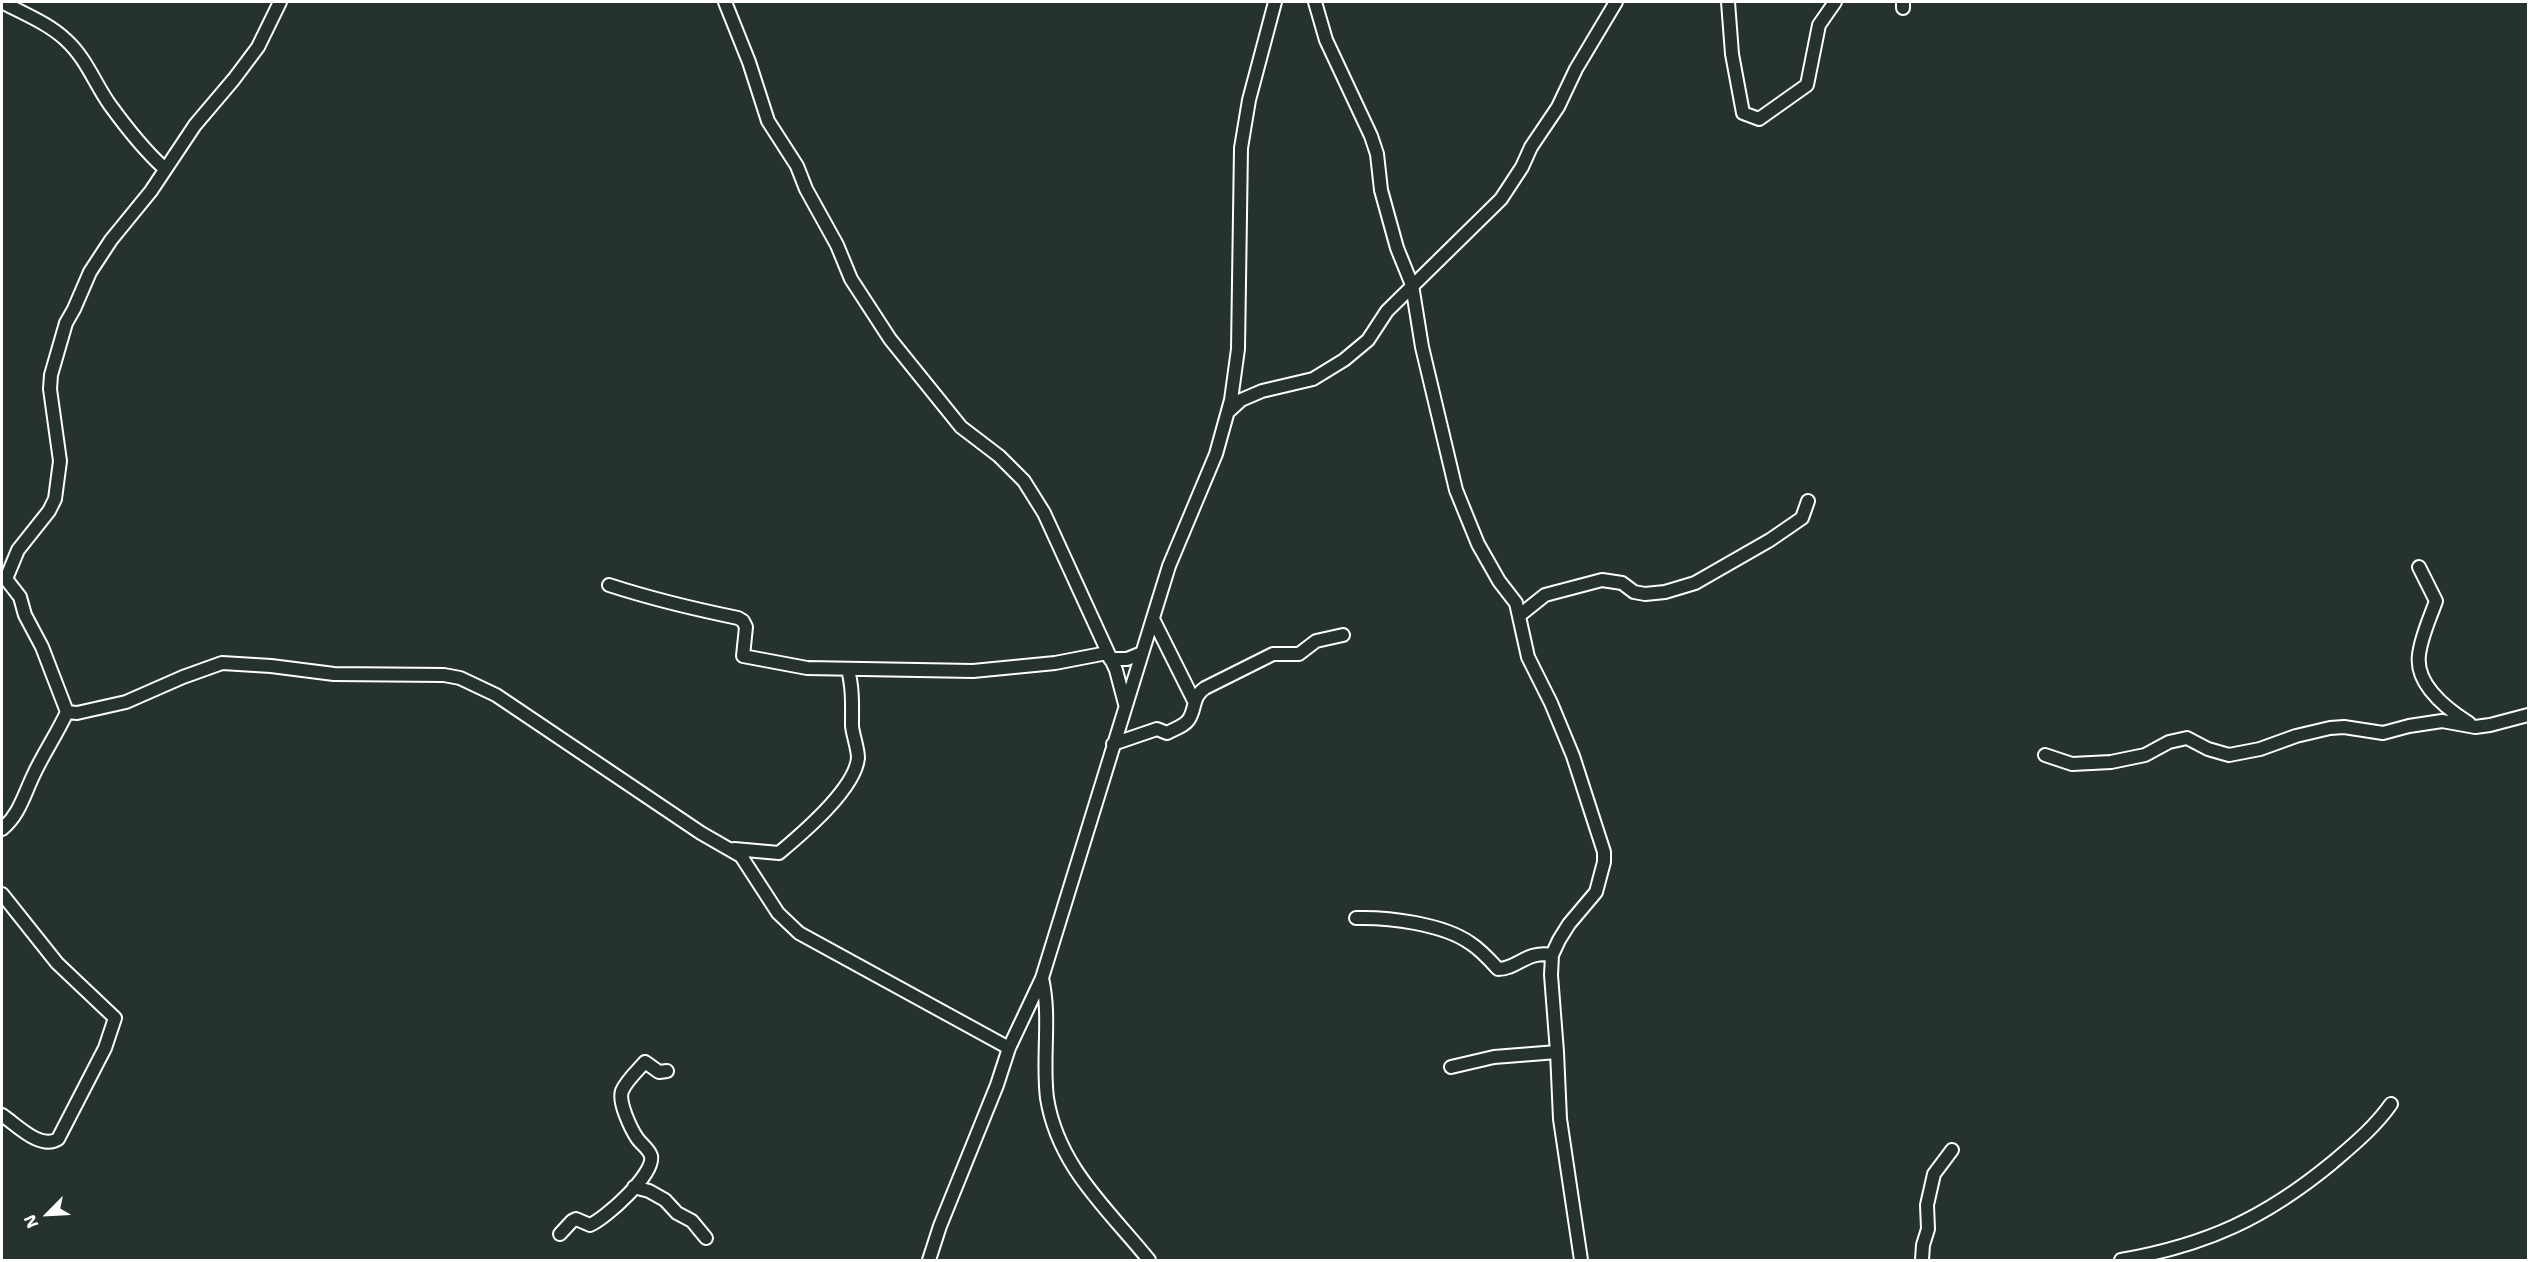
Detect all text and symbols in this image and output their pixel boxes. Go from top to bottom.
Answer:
north arrow [18,1184,78,1244]
text: N [19,1211,43,1232]

